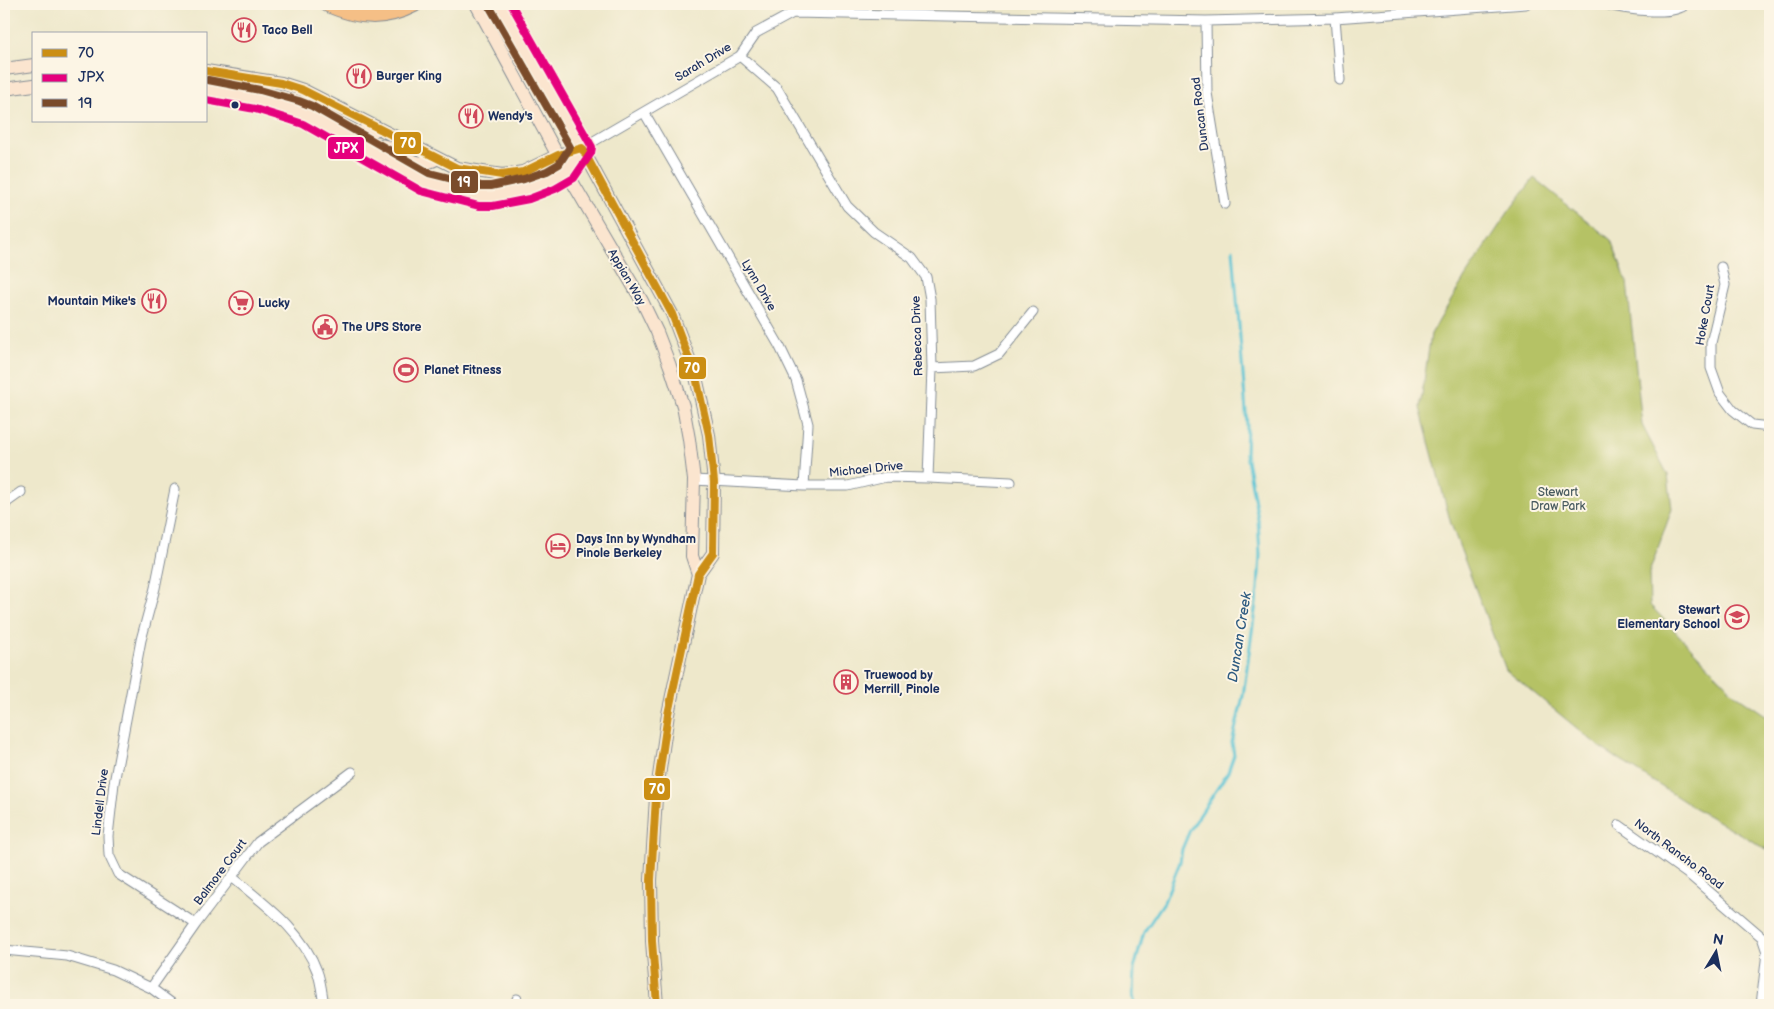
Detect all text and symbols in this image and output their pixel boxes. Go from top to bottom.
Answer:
restaurant icon: Taco Bell [231,17,257,43]
place label: Taco Bell [262,23,312,38]
legend [32,32,208,122]
street label: Sarah Drive [672,40,734,85]
text: 70 [78,44,94,63]
restaurant icon: Burger King [346,63,372,89]
text: JPX [78,68,105,87]
place label: Burger King [376,69,442,84]
street label: Duncan Road [1189,76,1212,152]
text: 19 [78,94,92,113]
unlabelled marker [230,100,240,110]
restaurant icon: Wendy's [458,103,484,129]
place label: Wendy's [488,109,533,124]
line badge: 70 [393,131,422,155]
text: 70 [400,135,417,152]
line badge: JPX [327,136,365,160]
text: JPX [334,140,359,157]
line badge: 19 [450,170,479,194]
text: 19 [457,174,471,191]
street label: Appian Way [604,246,649,309]
street label: Lynn Drive [738,257,779,314]
street label: Hoke Court [1693,283,1718,347]
restaurant icon: Mountain Mike's [141,288,167,314]
supermarket icon: Lucky [228,290,254,316]
place label: Mountain Mike's [47,294,136,309]
street label: Rebecca Drive [909,295,926,376]
place label: Lucky [258,296,290,311]
public building icon: The UPS Store [312,314,338,340]
place label: The UPS Store [342,320,422,335]
line badge: 70 [678,356,707,380]
sports icon: Planet Fitness [393,357,419,383]
text: 70 [684,360,701,377]
place label: Planet Fitness [424,363,502,378]
street label: Michael Drive [828,458,904,481]
park label: Stewart Draw Park [1531,485,1586,514]
place label: Days Inn by Wyndham Pinole Berkeley [576,532,696,561]
hotel icon: Days Inn by Wyndham Pinole Berkeley [545,533,571,559]
water label: Duncan Creek [1224,590,1255,683]
place label: Stewart Elementary School [1617,603,1720,632]
school or university icon: Stewart Elementary School [1724,604,1750,630]
place label: Truewood by Merrill, Pinole [864,668,940,697]
building icon: Truewood by Merrill, Pinole [833,669,859,695]
street label: Lindell Drive [89,768,112,836]
line badge: 70 [643,777,671,801]
text: 70 [649,781,666,798]
street label: North Rancho Road [1631,816,1726,893]
street label: Balmore Court [191,836,250,908]
north arrow [1692,926,1742,976]
text: N [1712,930,1725,949]

